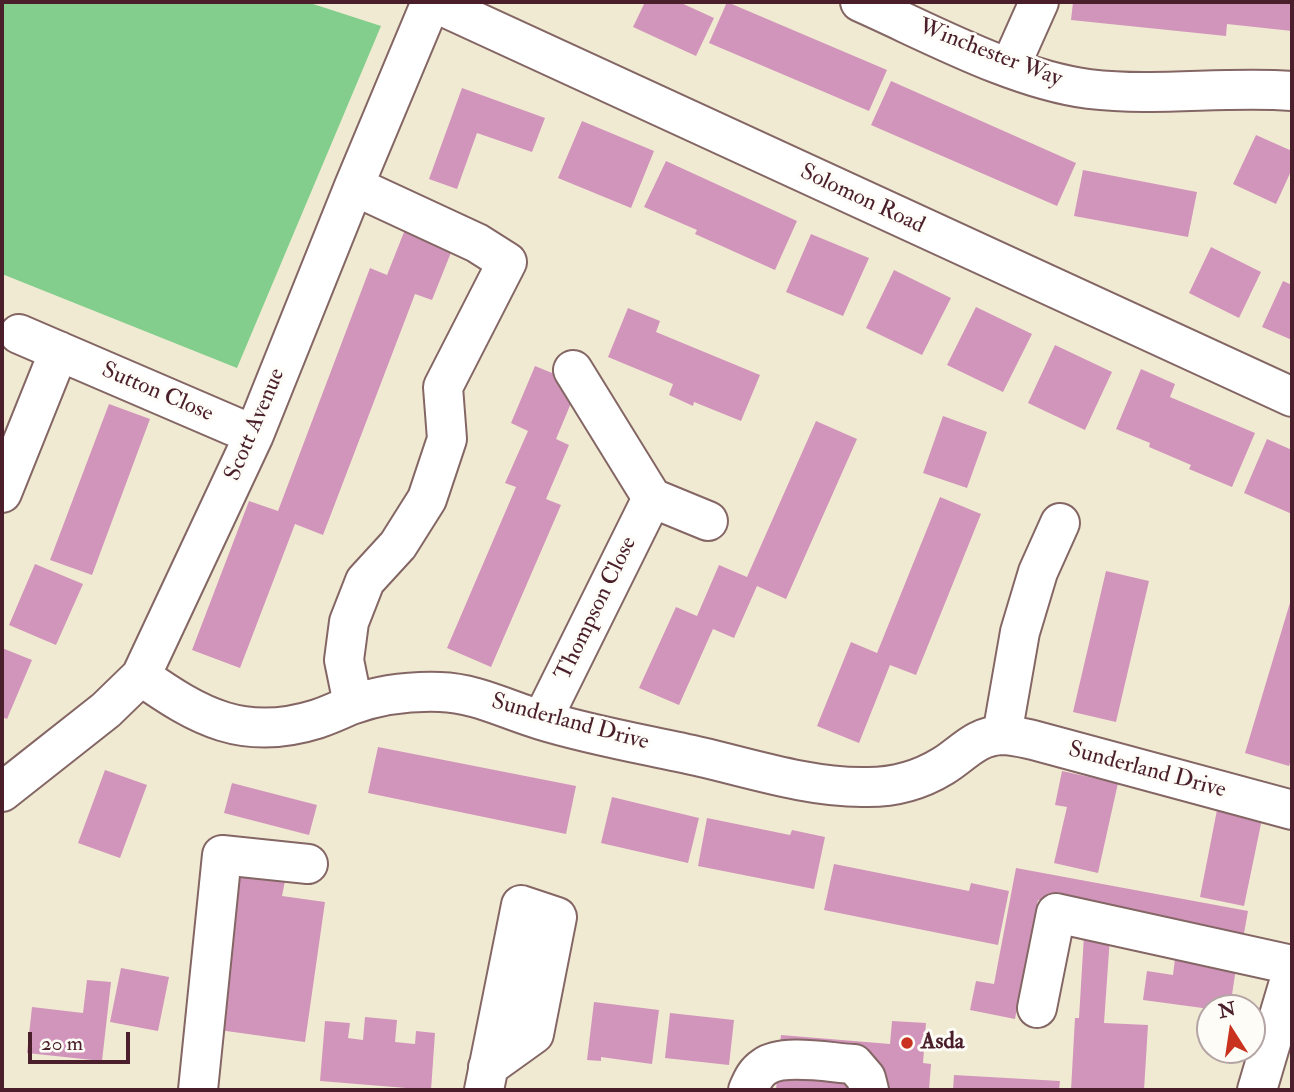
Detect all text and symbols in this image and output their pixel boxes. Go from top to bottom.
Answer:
street label: Winchester Way [914,14,1066,94]
street label: Solomon Road [795,159,929,241]
street label: Sutton Close [97,357,217,429]
street label: Scott Avenue [220,365,292,485]
street label: Thompson Close [550,533,644,685]
street label: Sunderland Drive [488,689,652,757]
street label: Sunderland Drive [1065,737,1229,805]
north arrow [1196,994,1266,1064]
text: N [1216,997,1238,1024]
scale bar [32,1018,133,1062]
place label: Asda [921,1029,964,1057]
text: 20 m [41,1030,83,1057]
marker: Asda [899,1035,915,1051]

